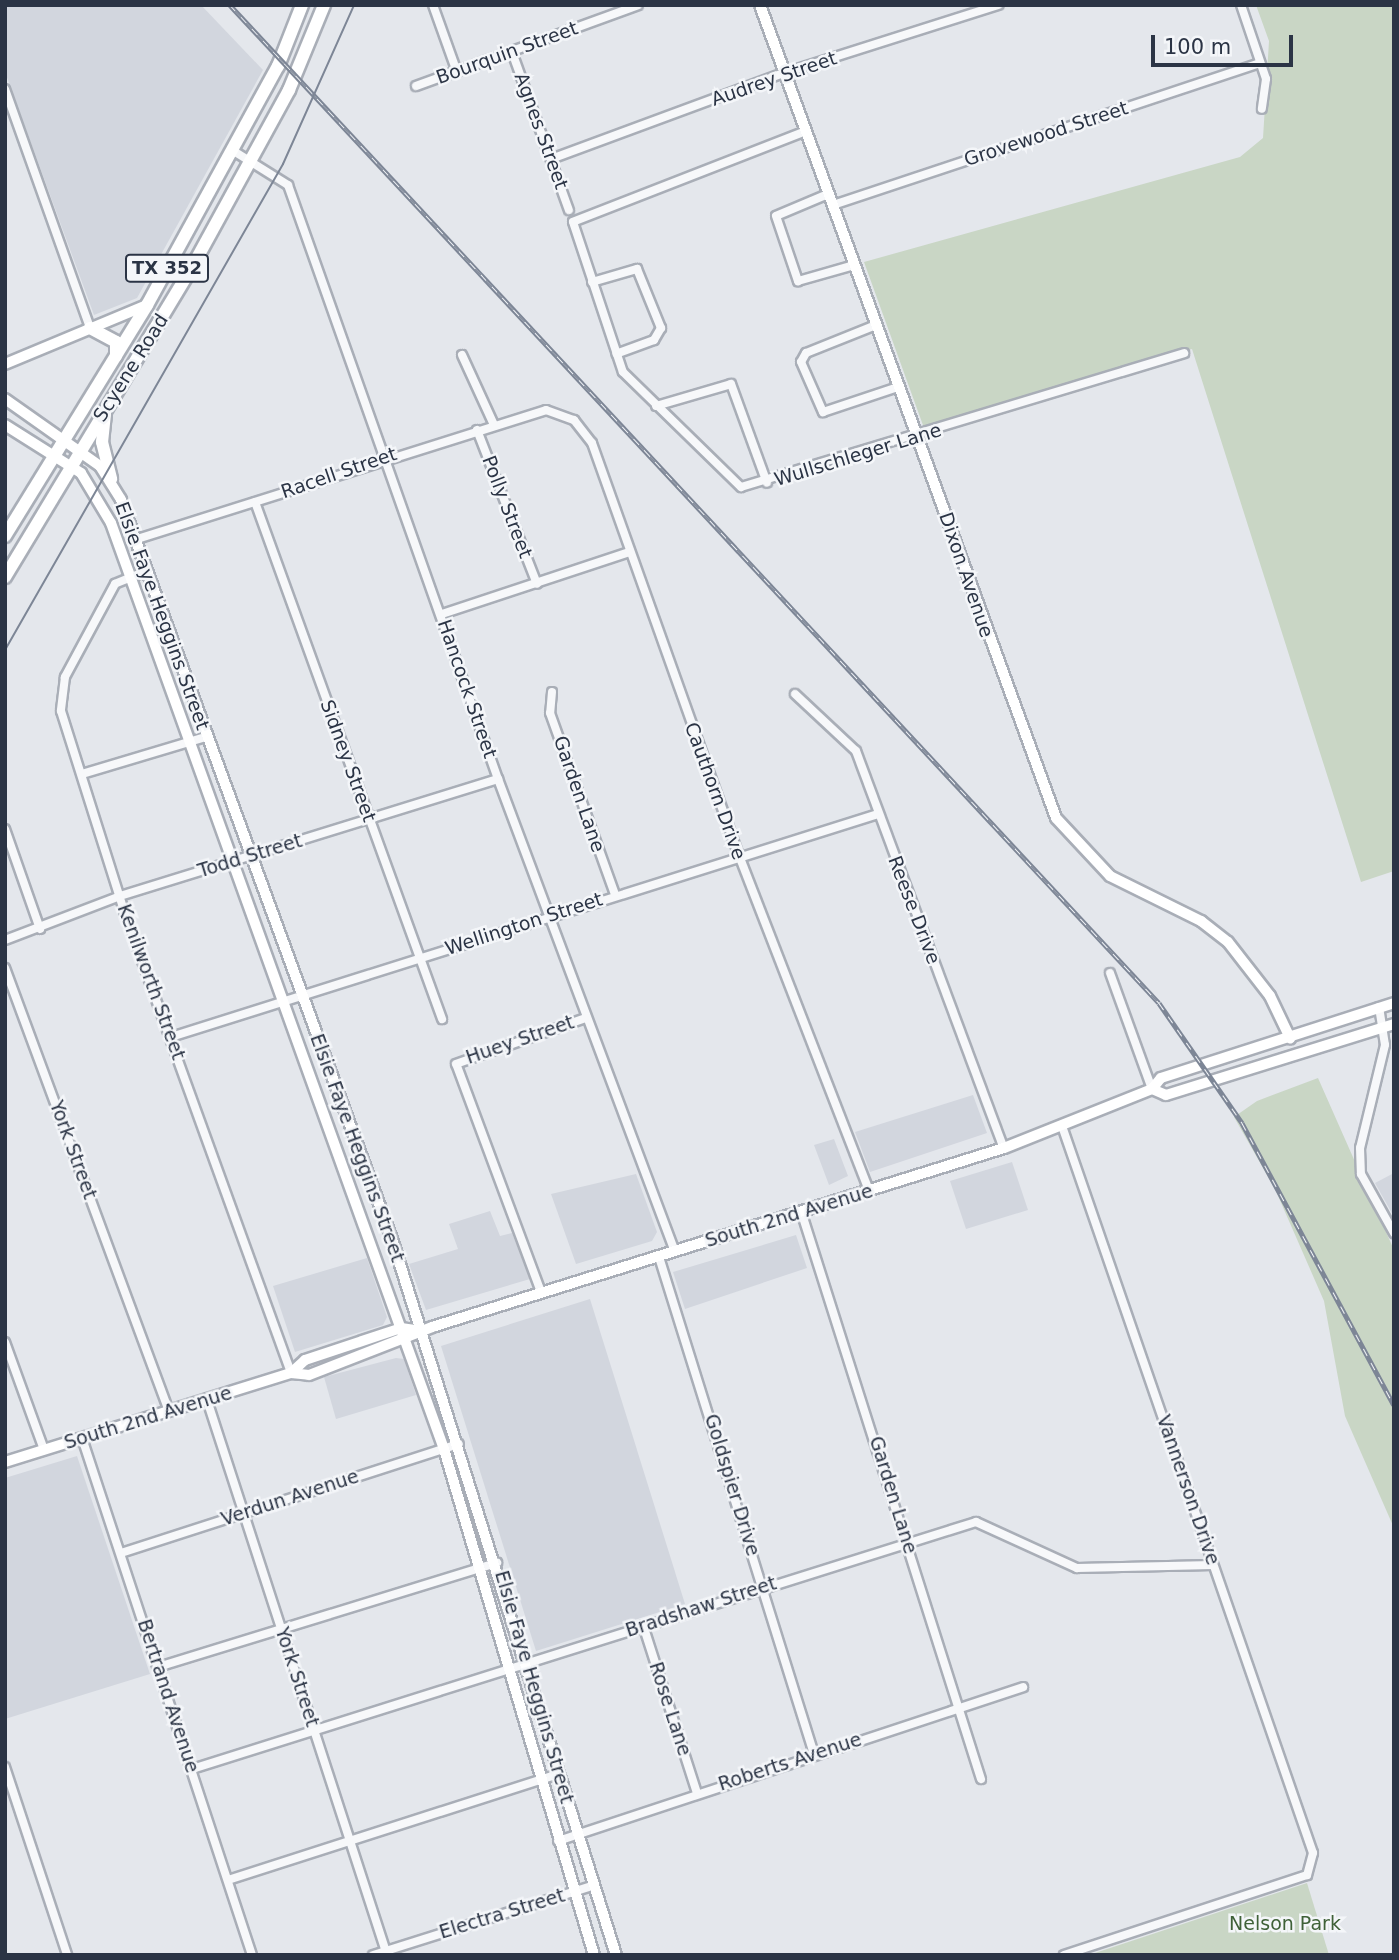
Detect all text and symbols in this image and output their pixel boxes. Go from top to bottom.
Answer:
street label: Bourquin Street [433,17,581,89]
scale bar [1154,21,1296,65]
text: 100 m [1164,35,1231,59]
street label: Audrey Street [708,47,840,111]
street label: Agnes Street [509,70,573,192]
street label: Grovewood Street [961,97,1131,171]
road number: TX 352 [125,254,209,282]
street label: Scyene Road [89,310,173,426]
street label: Wullschleger Lane [772,419,944,491]
street label: Racell Street [278,443,400,503]
street label: Polly Street [477,453,537,561]
street label: Elsie Faye Heggins Street [110,499,214,733]
street label: Dixon Avenue [934,509,998,641]
street label: Hancock Street [433,617,501,761]
street label: Sidney Street [315,697,381,825]
street label: Cauthorn Drive [680,719,750,863]
street label: Garden Lane [548,733,610,855]
street label: Todd Street [195,829,305,883]
street label: Reese Drive [883,853,945,967]
street label: Wellington Street [442,888,606,960]
street label: Kenilworth Street [112,901,190,1063]
street label: Huey Street [463,1011,577,1069]
street label: Elsie Faye Heggins Street [305,1031,409,1265]
street label: York Street [45,1098,101,1202]
street label: South 2nd Avenue [702,1180,876,1252]
street label: South 2nd Avenue [61,1382,235,1454]
street label: Goldspier Drive [700,1411,764,1559]
street label: Vannerson Drive [1152,1412,1224,1568]
street label: Garden Lane [864,1434,922,1556]
street label: Verdun Avenue [218,1465,362,1531]
street label: Elsie Faye Heggins Street [490,1568,578,1806]
street label: Bradshaw Street [623,1572,779,1642]
street label: Bertrand Avenue [132,1616,204,1776]
street label: York Street [270,1624,324,1730]
street label: Rose Lane [644,1659,696,1759]
street label: Roberts Avenue [715,1728,865,1796]
street label: Electra Street [436,1884,568,1944]
park label: Nelson Park [1229,1913,1341,1935]

